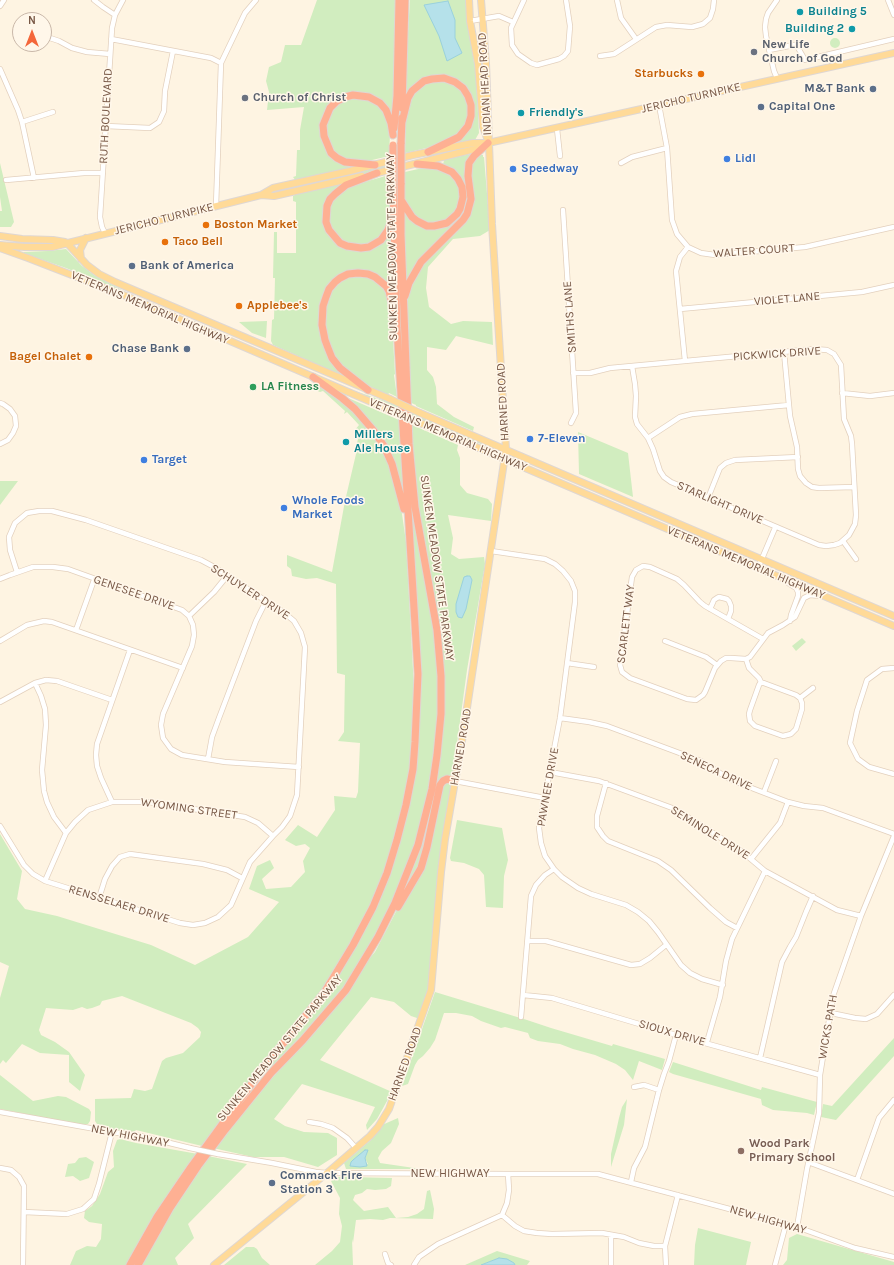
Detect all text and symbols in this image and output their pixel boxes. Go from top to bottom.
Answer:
place label: Building 5 [808,5,867,19]
marker: Building 5 [795,7,805,17]
north arrow [12,12,52,52]
text: N [28,14,36,27]
place label: Building 2 [785,22,844,36]
marker: Building 2 [847,24,857,34]
street label: INDIAN HEAD ROAD [475,32,495,136]
place label: New Life Church of God [762,38,843,66]
marker: New Life Church of God [749,47,759,57]
place label: Starbucks [634,67,693,81]
street label: RUTH BOULEVARD [96,68,116,164]
marker: Starbucks [696,69,706,79]
street label: JERICHO TURNPIKE [640,80,742,116]
place label: M&T Bank [804,82,865,96]
marker: M&T Bank [868,84,878,94]
place label: Church of Christ [253,91,346,105]
marker: Church of Christ [240,93,250,103]
place label: Capital One [769,100,835,114]
marker: Capital One [756,102,766,112]
place label: Friendly's [529,106,584,120]
marker: Friendly's [516,108,526,118]
place label: Lidl [735,152,756,166]
street label: SUNKEN MEADOW STATE PARKWAY [383,153,401,341]
marker: Lidl [722,154,732,164]
place label: Speedway [521,162,578,176]
marker: Speedway [508,164,518,174]
street label: JERICHO TURNPIKE [113,200,215,238]
place label: Boston Market [214,218,297,232]
marker: Boston Market [201,220,211,230]
place label: Taco Bell [173,235,223,249]
marker: Taco Bell [160,237,170,247]
street label: WALTER COURT [713,241,795,261]
place label: Bank of America [140,259,234,273]
marker: Bank of America [127,261,137,271]
street label: VETERANS MEMORIAL HIGHWAY [69,268,231,348]
street label: SMITHS LANE [560,280,580,354]
street label: VIOLET LANE [753,289,821,309]
place label: Applebee's [247,299,308,313]
marker: Applebee's [234,301,244,311]
place label: Chase Bank [112,342,179,356]
marker: Chase Bank [182,344,192,354]
street label: PICKWICK DRIVE [732,344,822,364]
place label: Bagel Chalet [9,350,81,364]
marker: Bagel Chalet [84,352,94,362]
street label: HARNED ROAD [494,363,512,441]
place label: LA Fitness [261,380,319,394]
marker: LA Fitness [248,382,258,392]
street label: VETERANS MEMORIAL HIGHWAY [367,395,529,475]
place label: Millers Ale House [354,428,410,456]
place label: 7-Eleven [538,432,586,446]
marker: 7-Eleven [525,434,535,444]
marker: Millers Ale House [341,437,351,447]
place label: Target [152,453,187,467]
marker: Target [139,455,149,465]
street label: SUNKEN MEADOW STATE PARKWAY [417,474,457,662]
street label: STARLIGHT DRIVE [675,478,765,528]
place label: Whole Foods Market [292,494,364,522]
marker: Whole Foods Market [279,503,289,513]
street label: VETERANS MEMORIAL HIGHWAY [665,523,827,603]
street label: SCHUYLER DRIVE [208,561,292,623]
street label: GENESEE DRIVE [91,572,177,614]
street label: SCARLETT WAY [614,584,638,664]
street label: HARNED ROAD [447,707,475,787]
street label: PAWNEE DRIVE [534,746,562,828]
street label: SENECA DRIVE [678,748,754,794]
street label: WYOMING STREET [140,795,238,823]
street label: SEMINOLE DRIVE [668,803,752,863]
street label: RENSSELAER DRIVE [67,882,171,926]
street label: SUNKEN MEADOW STATE PARKWAY [214,972,346,1124]
street label: WICKS PATH [815,994,841,1060]
street label: SIOUX DRIVE [637,1017,707,1049]
street label: HARNED ROAD [385,1025,425,1103]
street label: NEW HIGHWAY [90,1121,170,1151]
place label: Wood Park Primary School [749,1137,836,1165]
marker: Wood Park Primary School [736,1146,746,1156]
street label: NEW HIGHWAY [410,1167,490,1181]
place label: Commack Fire Station 3 [280,1169,362,1197]
marker: Commack Fire Station 3 [267,1178,277,1188]
street label: NEW HIGHWAY [728,1202,808,1238]

